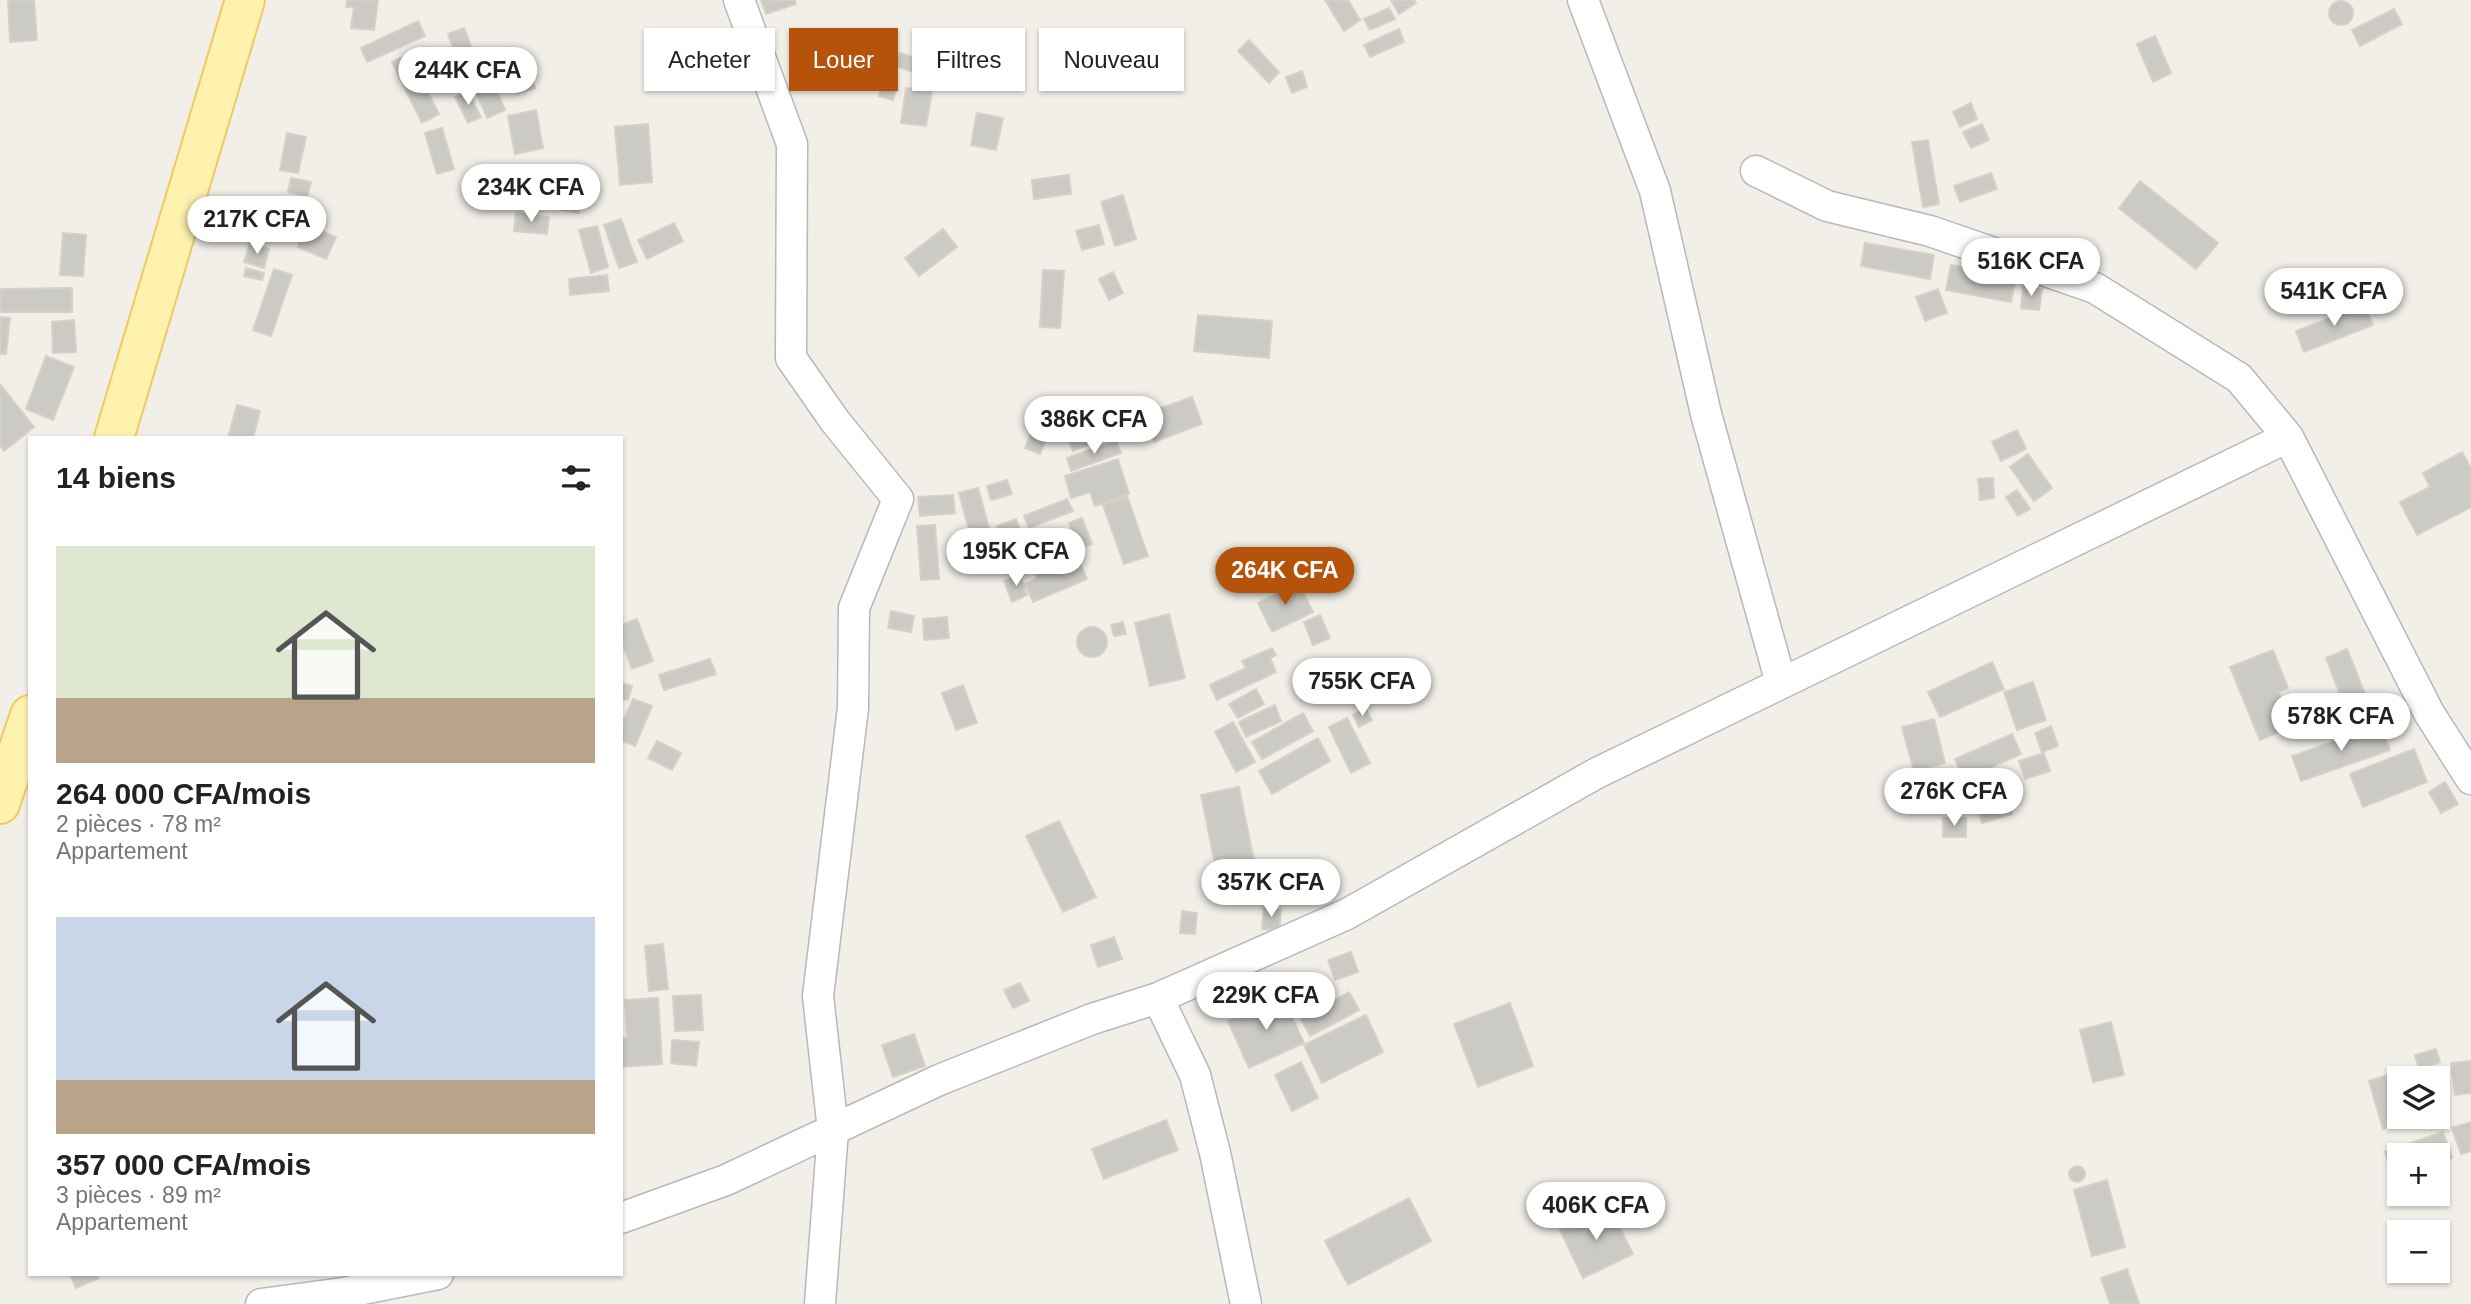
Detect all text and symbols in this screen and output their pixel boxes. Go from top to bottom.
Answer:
chip: Acheter [644,28,775,91]
chip: Louer [789,28,898,91]
chip: Filtres [912,28,1025,91]
chip: Nouveau [1039,28,1184,91]
pin: 244K CFA [396,48,540,107]
text: 244K CFA [414,57,522,83]
pin: 234K CFA [459,164,603,224]
text: 234K CFA [477,174,585,200]
pin: 217K CFA [185,196,329,256]
text: 217K CFA [203,206,311,232]
pin: 516K CFA [1959,238,2103,298]
text: 516K CFA [1977,248,2085,274]
pin: 541K CFA [2262,268,2406,328]
text: 541K CFA [2280,278,2388,304]
pin: 386K CFA [1022,396,1166,456]
text: 386K CFA [1040,406,1148,432]
icon: filters [557,459,595,497]
text: 14 biens [56,461,176,494]
pin: 195K CFA [944,528,1088,588]
text: 195K CFA [962,538,1070,564]
pin: 264K CFA [1213,548,1357,607]
text: 264K CFA [1231,557,1339,583]
icon: home [263,592,389,718]
pin: 755K CFA [1290,658,1434,718]
text: 755K CFA [1308,668,1416,694]
pin: 578K CFA [2269,694,2413,753]
text: 578K CFA [2287,703,2395,729]
pin: 276K CFA [1882,768,2026,828]
text: 264 000 CFA/mois [56,777,311,810]
text: 276K CFA [1900,778,2008,804]
text: 2 pièces · 78 m² [56,811,221,837]
text: Appartement [56,838,188,864]
pin: 357K CFA [1199,860,1343,919]
text: 357K CFA [1217,869,1325,895]
icon: home [263,963,389,1089]
pin: 229K CFA [1194,972,1338,1032]
text: 229K CFA [1212,982,1320,1008]
map controls [2387,1066,2450,1283]
button: layers [2387,1066,2450,1129]
button: + [2387,1143,2450,1206]
text: 357 000 CFA/mois [56,1148,311,1181]
text: 3 pièces · 89 m² [56,1182,221,1208]
pin: 406K CFA [1524,1182,1668,1242]
text: 406K CFA [1542,1192,1650,1218]
text: Appartement [56,1209,188,1235]
button: − [2387,1220,2450,1283]

